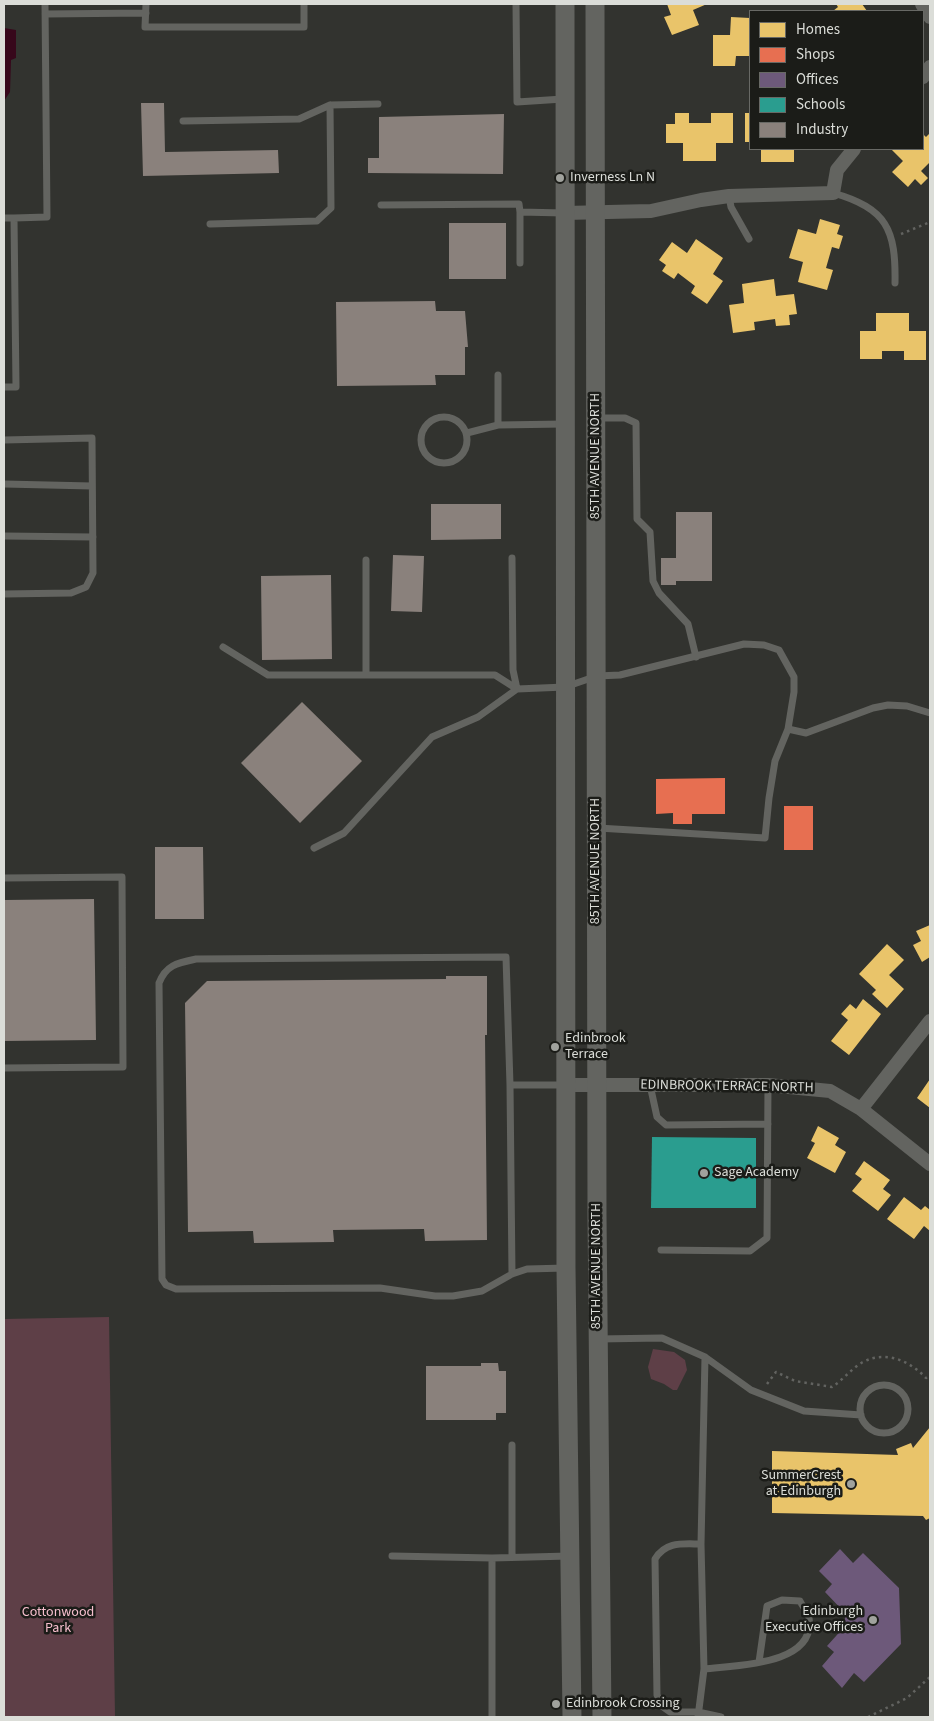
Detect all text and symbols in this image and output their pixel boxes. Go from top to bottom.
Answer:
legend [749,10,924,150]
text: Homes [796,19,840,40]
text: Shops [796,44,835,65]
text: Offices [796,69,839,90]
text: Schools [796,94,845,115]
text: Industry [796,119,848,140]
place label: Inverness Ln N [570,170,655,186]
marker: Inverness Ln N [554,172,566,184]
street label: 85TH AVENUE NORTH [588,393,604,519]
street label: 85TH AVENUE NORTH [588,798,604,924]
place label: Edinbrook Terrace [565,1031,626,1064]
marker: Edinbrook Terrace [549,1041,561,1053]
street label: EDINBROOK TERRACE NORTH [640,1077,814,1097]
place label: Sage Academy [714,1165,799,1181]
marker: Sage Academy [698,1167,710,1179]
street label: 85TH AVENUE NORTH [589,1203,605,1329]
place label: SummerCrest at Edinburgh [761,1468,841,1500]
marker: SummerCrest at Edinburgh [845,1478,857,1490]
place label: Edinburgh Executive Offices [765,1604,863,1636]
park label: Cottonwood Park [22,1605,94,1638]
marker: Edinburgh Executive Offices [867,1614,879,1626]
place label: Edinbrook Crossing [566,1696,680,1712]
marker: Edinbrook Crossing [550,1698,562,1710]

